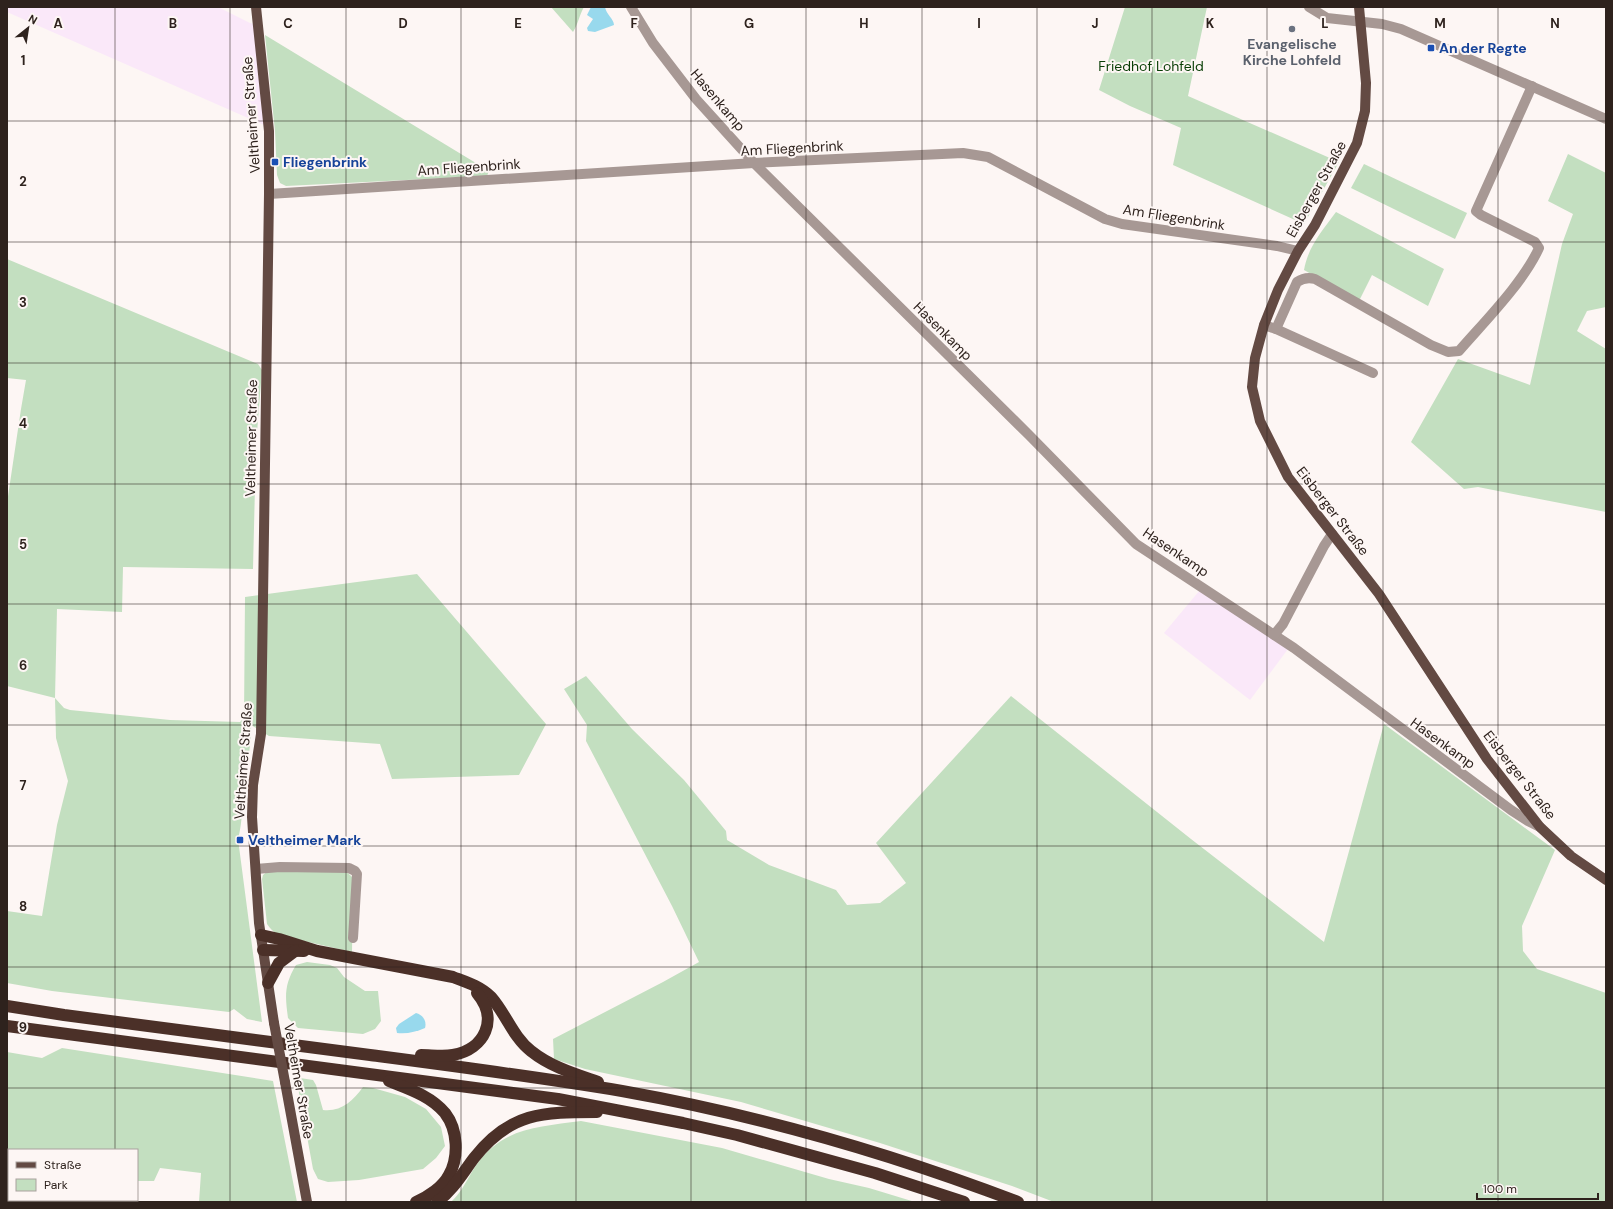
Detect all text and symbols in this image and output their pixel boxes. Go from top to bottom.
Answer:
north arrow [8,8,48,48]
text: N [26,11,40,27]
text: A [53,15,63,32]
text: B [169,15,177,32]
text: C [283,15,293,32]
text: D [398,15,408,32]
text: E [514,15,522,32]
text: F [630,15,638,32]
text: G [744,15,754,32]
text: H [859,15,869,32]
text: I [977,15,981,32]
text: J [1091,15,1099,32]
text: K [1206,15,1215,32]
text: L [1321,15,1329,32]
text: M [1434,15,1446,32]
text: N [1550,15,1560,32]
marker: Evangelische Kirche Lohfeld [1287,24,1297,34]
place label: Evangelische Kirche Lohfeld [1243,35,1341,69]
place label: An der Regte [1439,39,1527,57]
marker: An der Regte [1426,43,1436,53]
text: 1 [21,52,25,69]
street label: Veltheimer Straße [238,56,264,174]
park label: Friedhof Lohfeld [1098,57,1204,75]
street label: Hasenkamp [687,65,749,135]
street label: Am Fliegenbrink [740,136,844,160]
street label: Eisberger Straße [1282,137,1350,241]
place label: Fliegenbrink [283,153,367,171]
street label: Am Fliegenbrink [417,154,521,180]
marker: Fliegenbrink [270,157,280,167]
text: 2 [19,173,27,190]
street label: Am Fliegenbrink [1122,200,1226,234]
text: 3 [19,294,27,311]
street label: Hasenkamp [910,298,976,364]
street label: Veltheimer Straße [241,379,261,497]
text: 4 [19,415,27,432]
street label: Eisberger Straße [1293,463,1373,559]
street label: Hasenkamp [1139,523,1213,581]
text: 5 [19,536,27,553]
text: 6 [19,657,27,674]
street label: Veltheimer Straße [230,702,256,820]
street label: Hasenkamp [1407,713,1479,773]
street label: Eisberger Straße [1480,727,1560,823]
text: 7 [20,777,27,794]
place label: Veltheimer Mark [248,831,361,849]
marker: Veltheimer Mark [235,835,245,845]
text: 8 [19,898,27,915]
text: 9 [19,1019,27,1036]
street label: Veltheimer Straße [280,1022,318,1140]
legend [8,1149,138,1201]
text: Straße [44,1157,81,1173]
scale bar [1477,1175,1598,1201]
text: Park [44,1177,68,1193]
text: 100 m [1483,1181,1517,1197]

